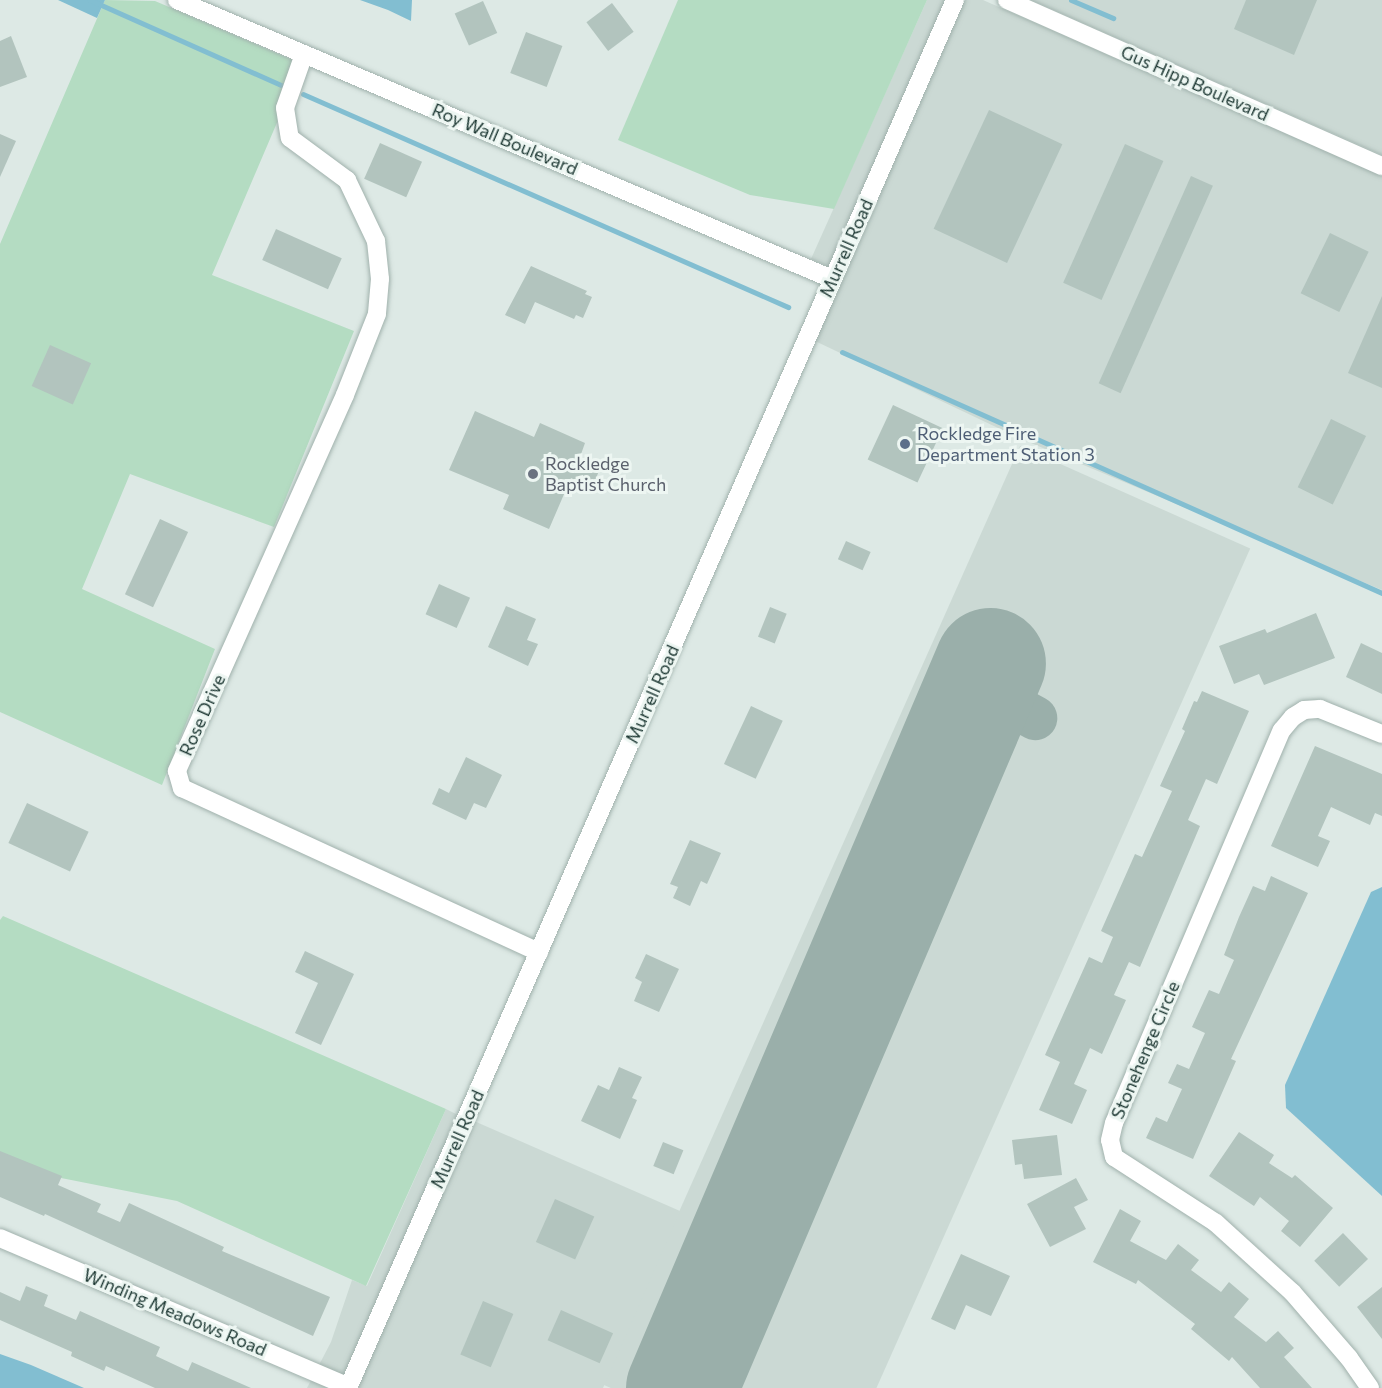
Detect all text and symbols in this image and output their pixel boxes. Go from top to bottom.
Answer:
street label: Gus Hipp Boulevard [1118,41,1272,125]
street label: Roy Wall Boulevard [429,99,581,179]
street label: Murrell Road [815,195,877,301]
place label: Rockledge Fire Department Station 3 [917,423,1095,466]
marker: Rockledge Fire Department Station 3 [898,437,912,451]
place label: Rockledge Baptist Church [545,453,666,496]
marker: Rockledge Baptist Church [526,467,540,481]
street label: Murrell Road [621,641,683,747]
street label: Rose Drive [175,671,229,759]
street label: Stonehenge Circle [1106,978,1184,1122]
street label: Murrell Road [426,1086,488,1192]
street label: Winding Meadows Road [80,1264,270,1360]

